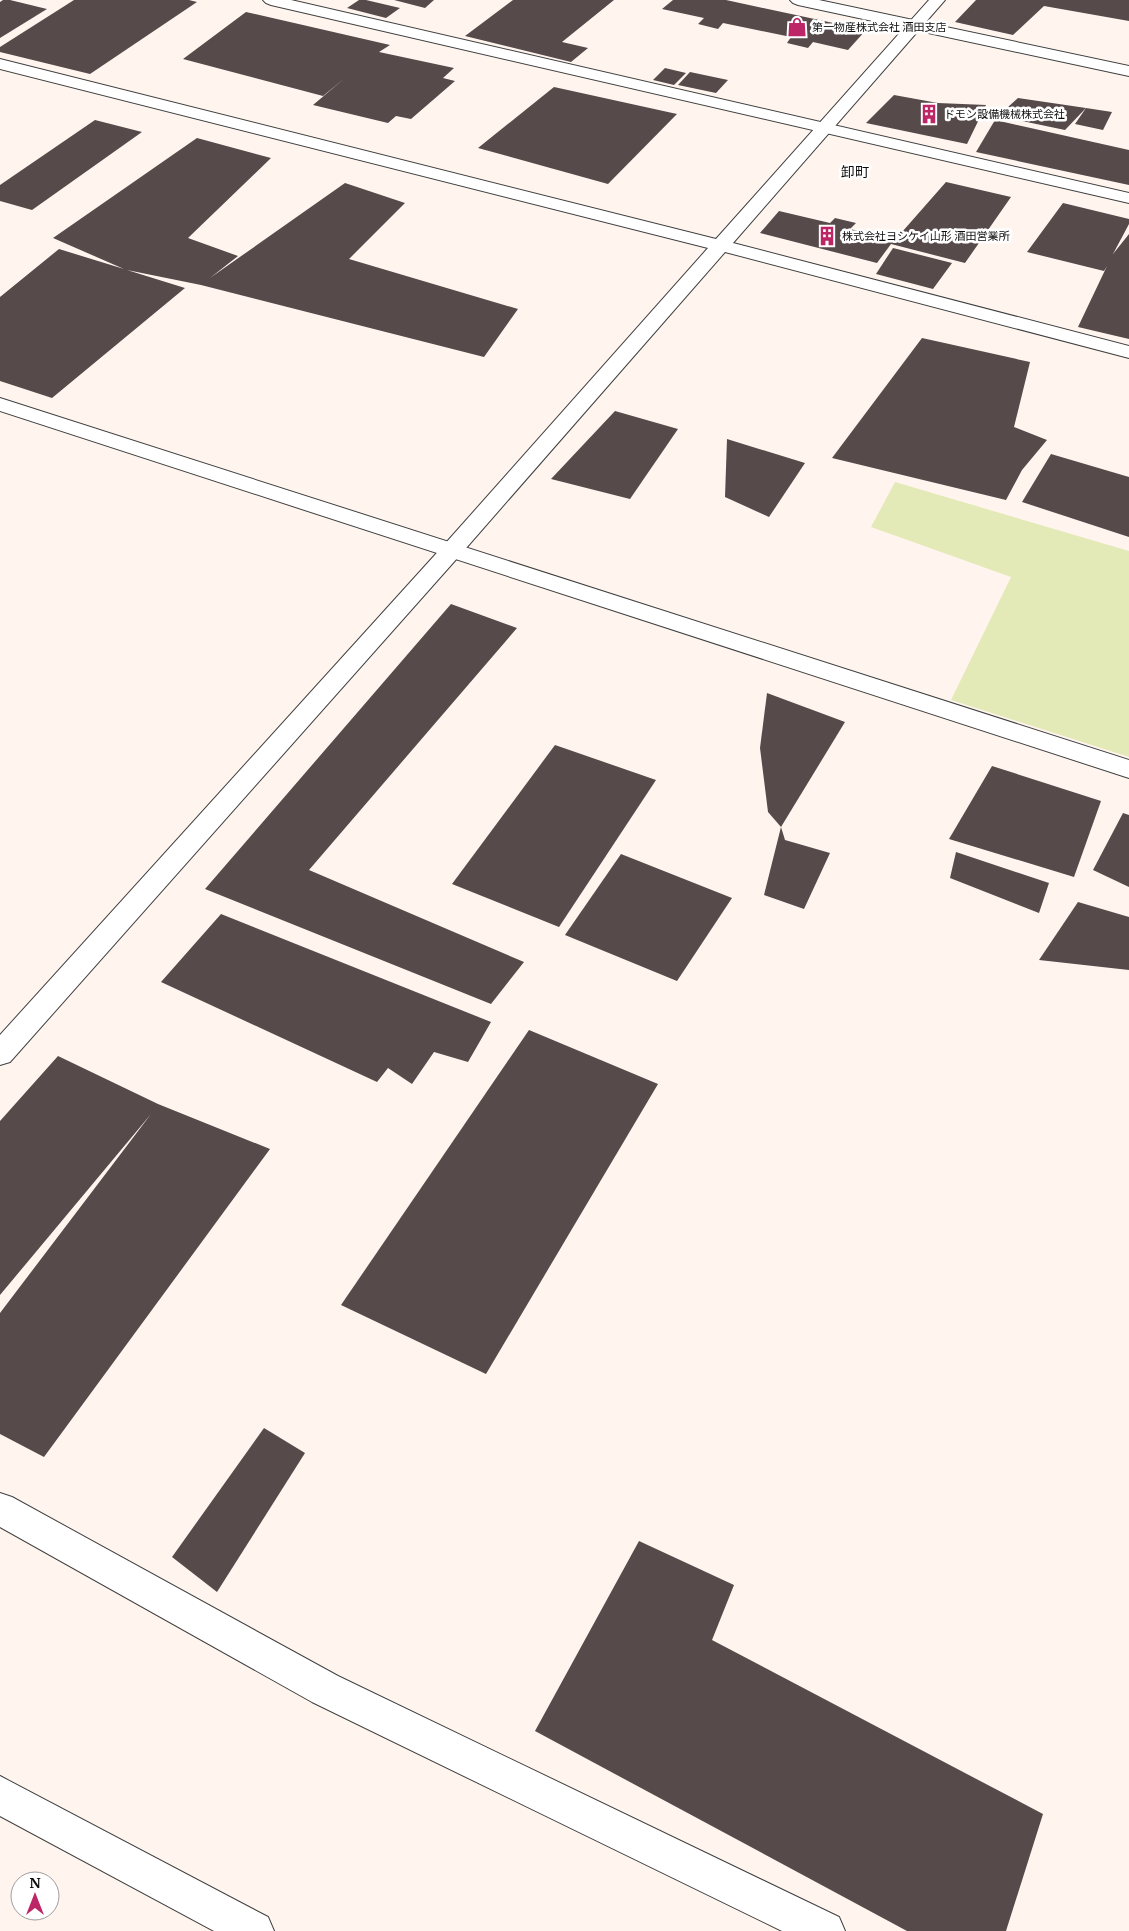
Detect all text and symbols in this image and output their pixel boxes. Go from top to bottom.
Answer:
shop icon: 第一物産株式会社 酒田支店 [786,16,808,38]
place label: 第一物産株式会社 酒田支店 [812,20,947,34]
building icon: ドモン設備機械株式会社 [918,103,940,125]
place label: ドモン設備機械株式会社 [944,107,1065,121]
district label: 卸町 [841,163,869,181]
building icon: 株式会社ヨシケイ山形 酒田営業所 [816,225,838,247]
place label: 株式会社ヨシケイ山形 酒田営業所 [842,229,1010,243]
north arrow [10,1871,60,1921]
text: N [29,1874,41,1892]

